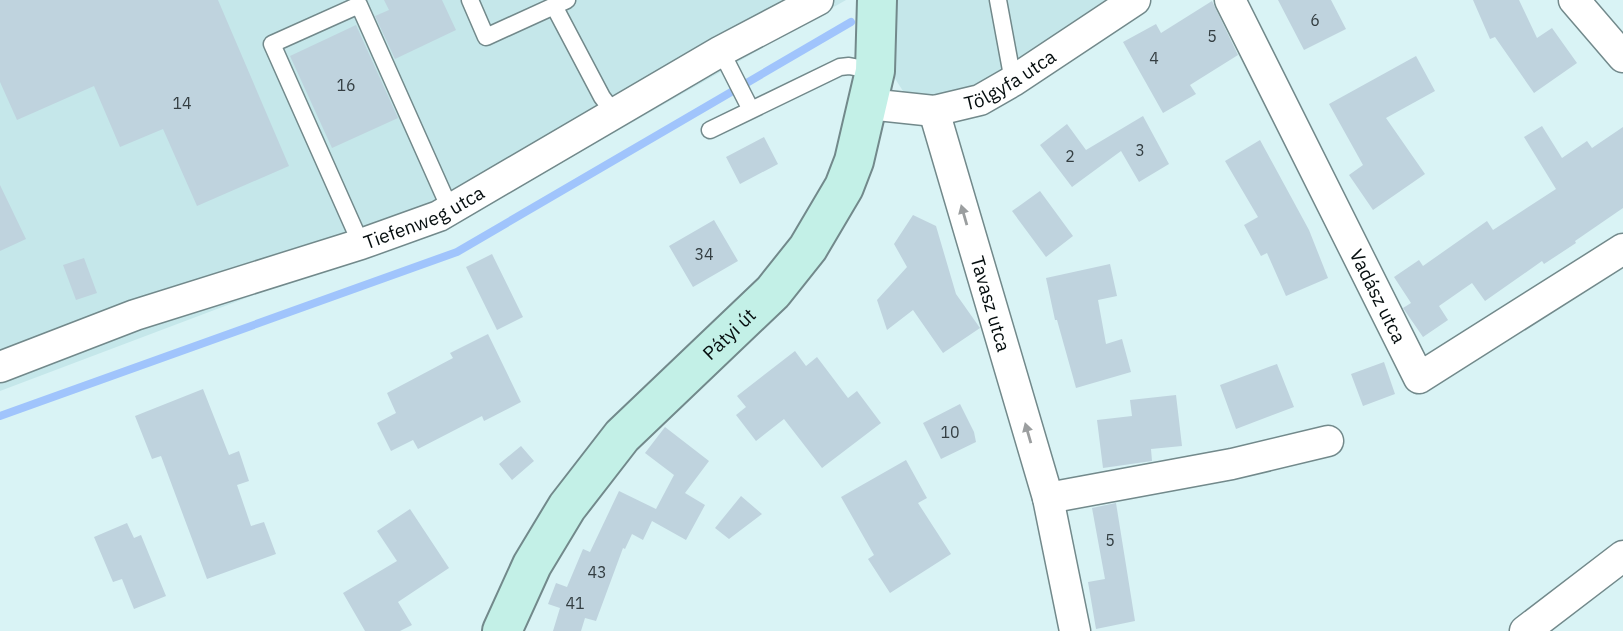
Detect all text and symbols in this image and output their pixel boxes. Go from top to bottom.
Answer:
house number: 6 [1310,10,1320,30]
house number: 5 [1207,26,1217,46]
street label: Tölgyfa utca [961,44,1060,115]
house number: 4 [1149,48,1159,68]
house number: 16 [336,75,356,95]
house number: 14 [172,93,192,113]
house number: 3 [1135,140,1145,160]
house number: 2 [1065,146,1075,166]
street label: Tiefenweg utca [360,180,489,254]
one-way arrow [959,204,969,225]
house number: 34 [694,244,714,264]
street label: Vadász utca [1345,245,1412,347]
street label: Tavasz utca [965,253,1016,354]
street label: Pátyi út [697,303,761,365]
house number: 10 [940,422,960,442]
one-way arrow [1023,422,1033,443]
house number: 5 [1105,530,1115,550]
house number: 43 [587,562,607,582]
house number: 41 [565,593,585,613]

